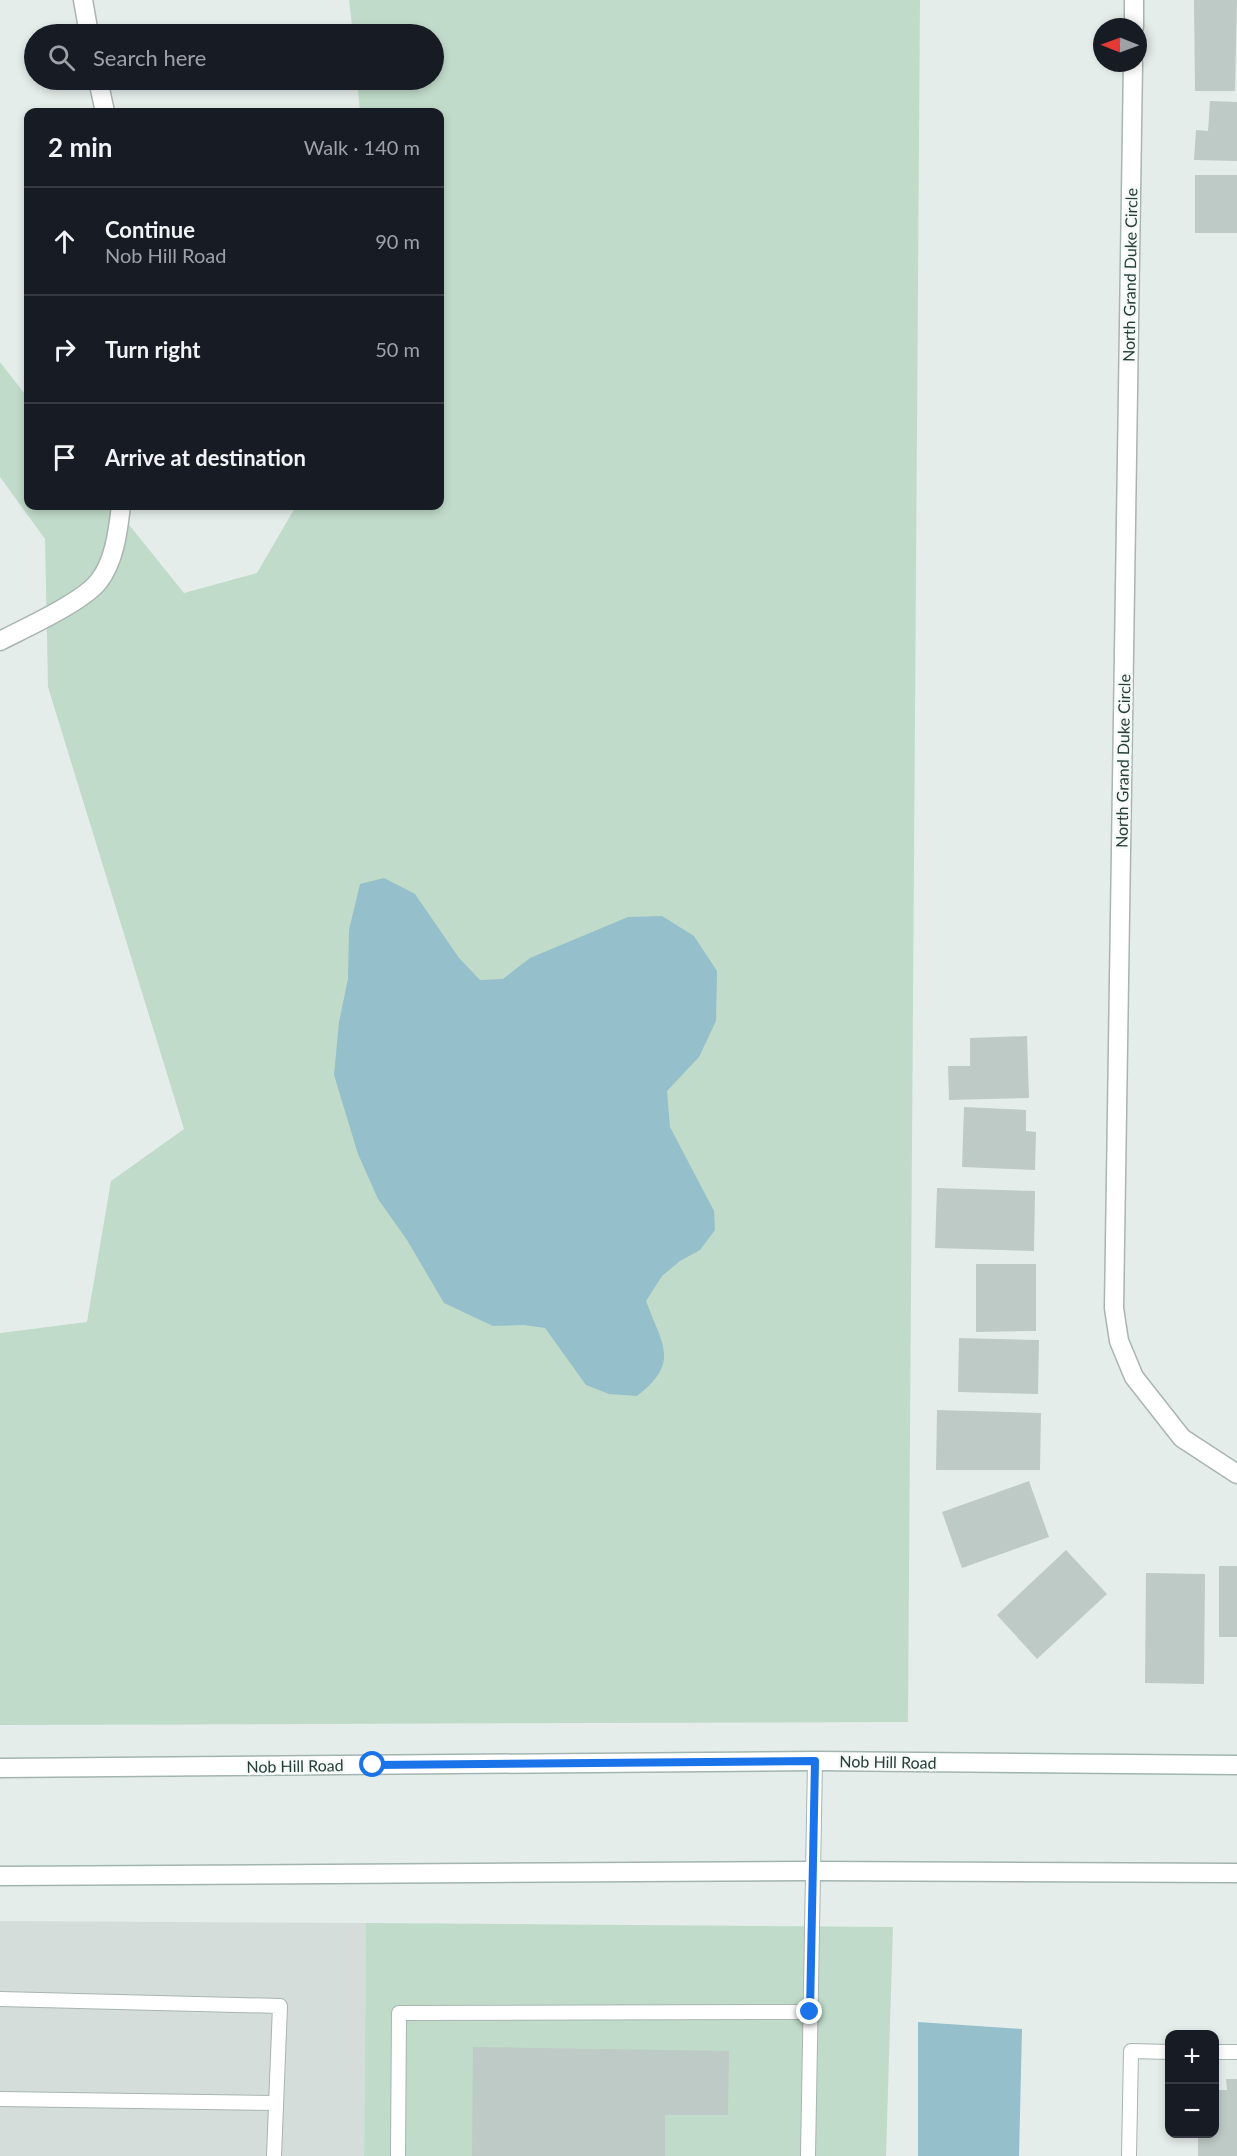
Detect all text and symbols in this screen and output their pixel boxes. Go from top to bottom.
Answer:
north arrow [1093,18,1147,72]
search box [24,24,444,90]
icon: search [45,41,78,74]
text: Search here [93,44,206,71]
text: 2 min [48,131,112,163]
text: Walk · 140 m [304,135,420,159]
street label: North Grand Duke Circle [1118,188,1141,362]
text: Continue [105,216,195,243]
icon: ahead [48,225,81,258]
text: 90 m [375,229,420,253]
text: Nob Hill Road [105,243,226,267]
icon: right [48,333,81,366]
text: Turn right [105,336,200,363]
text: 50 m [375,337,420,361]
icon: arrive [48,441,81,474]
text: Arrive at destination [105,444,306,471]
street label: North Grand Duke Circle [1111,674,1134,848]
route start [359,1751,385,1777]
street label: Nob Hill Road [839,1751,937,1772]
street label: Nob Hill Road [246,1755,344,1776]
route end [796,1998,822,2024]
map controls [1165,2030,1219,2138]
button: + [1165,2030,1219,2084]
button: − [1165,2084,1219,2138]

